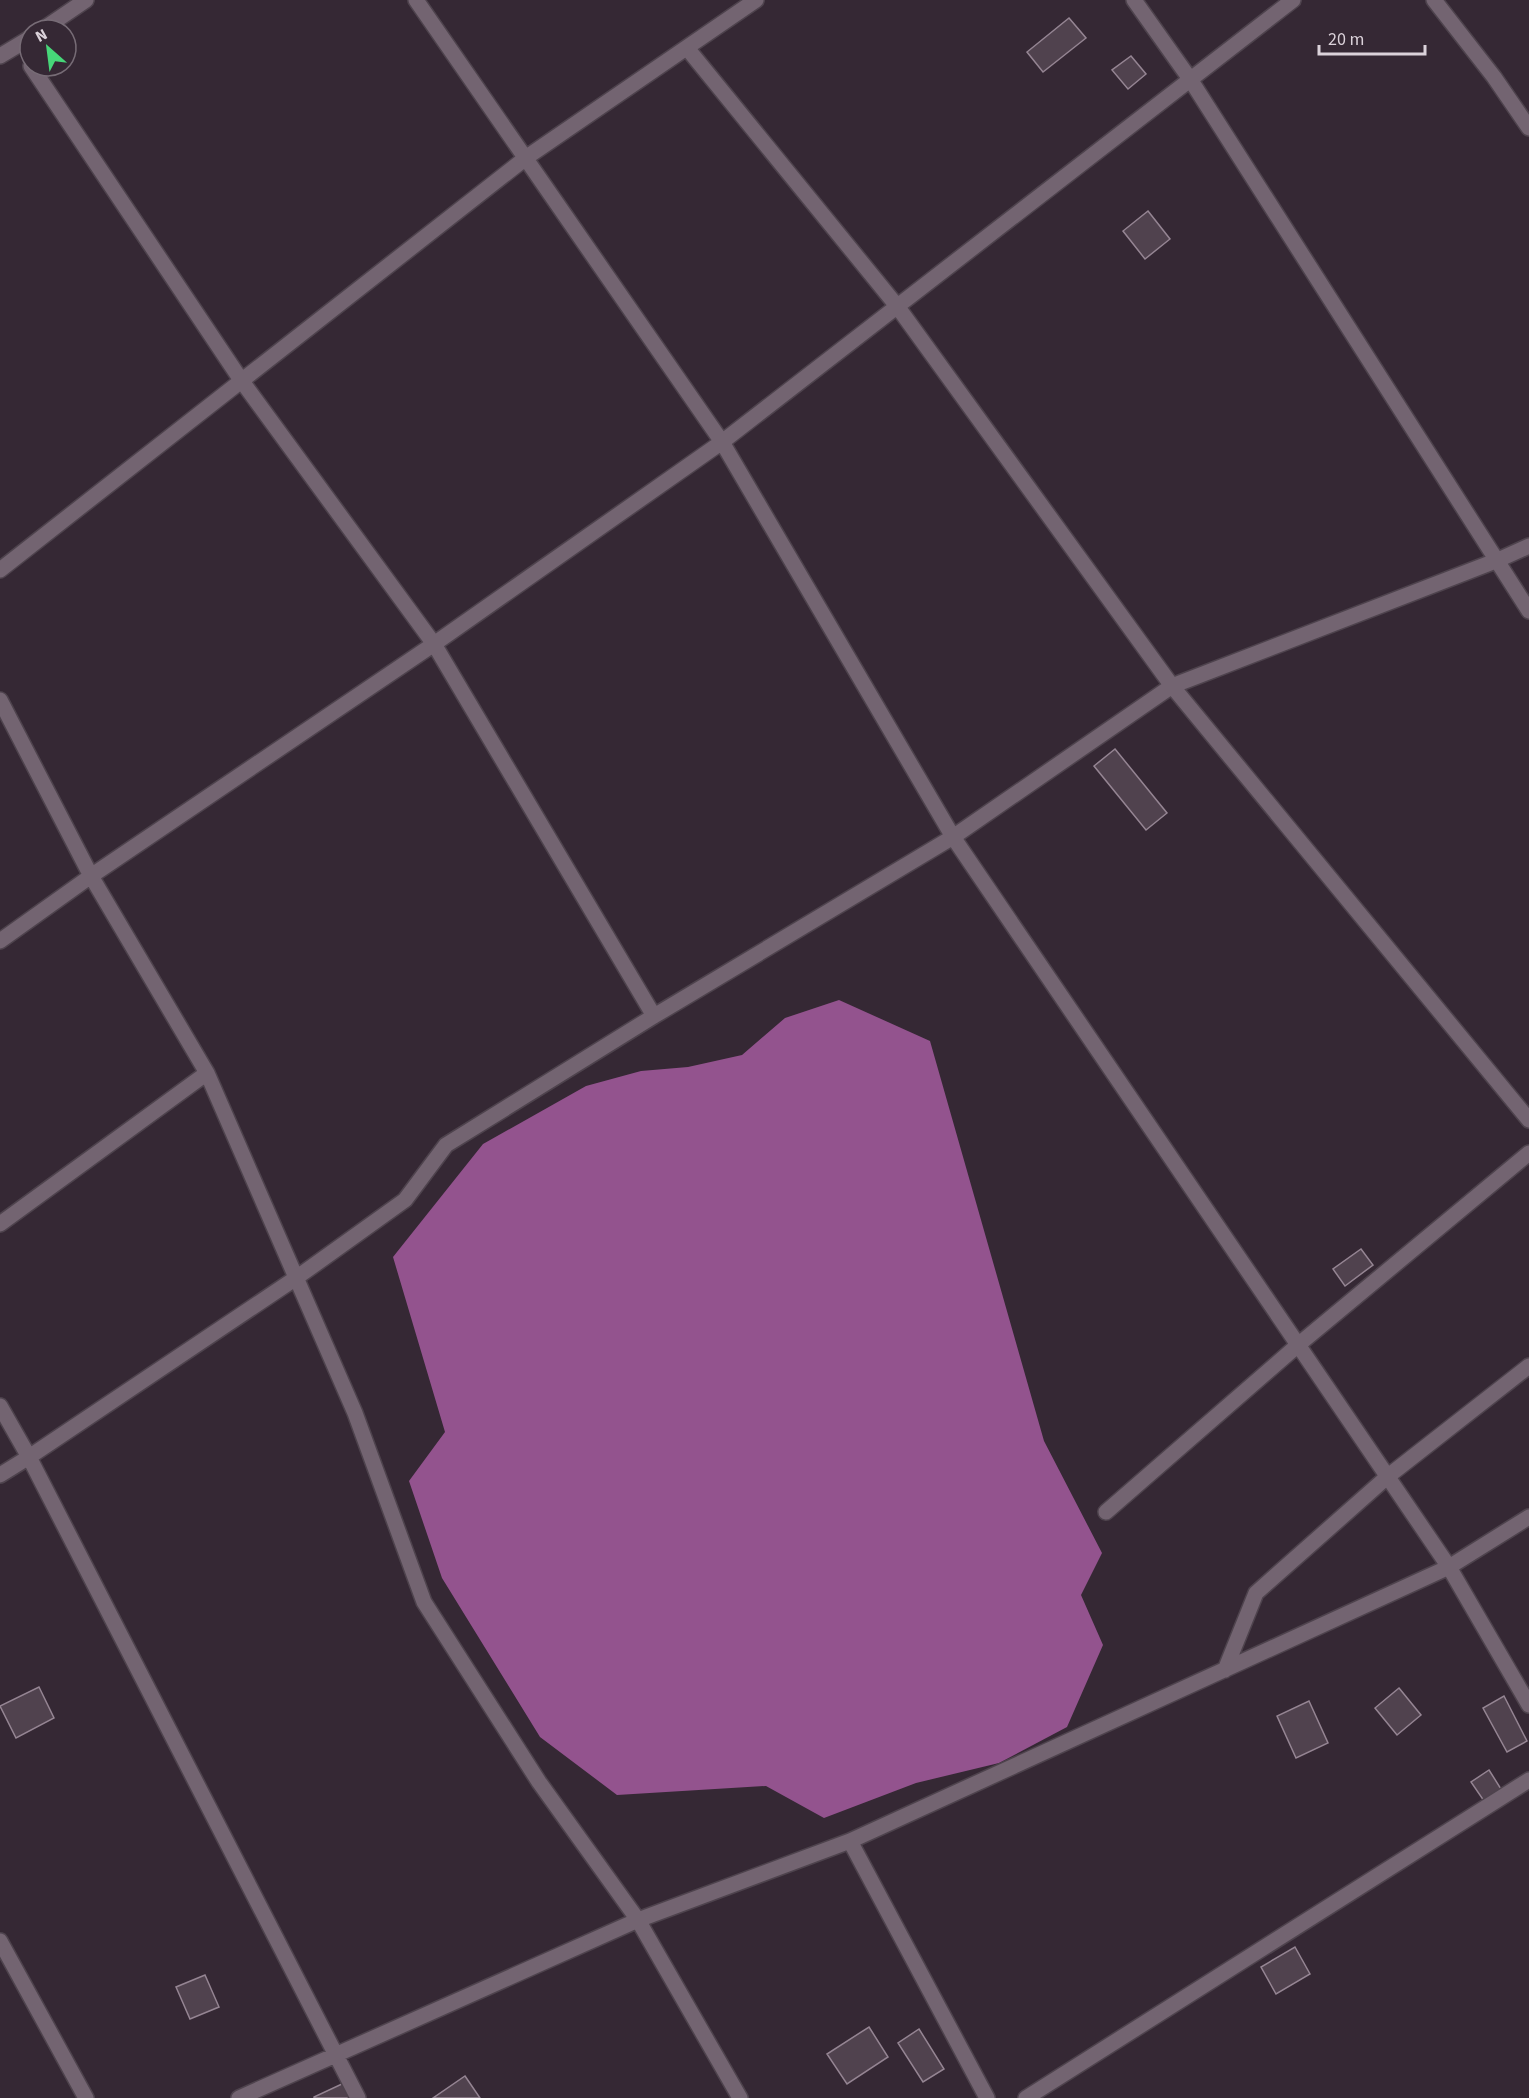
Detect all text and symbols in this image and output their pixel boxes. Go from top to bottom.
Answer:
north arrow [18,18,78,78]
scale bar [1319,18,1426,56]
text: N [32,23,51,48]
text: 20 m [1328,27,1364,52]

